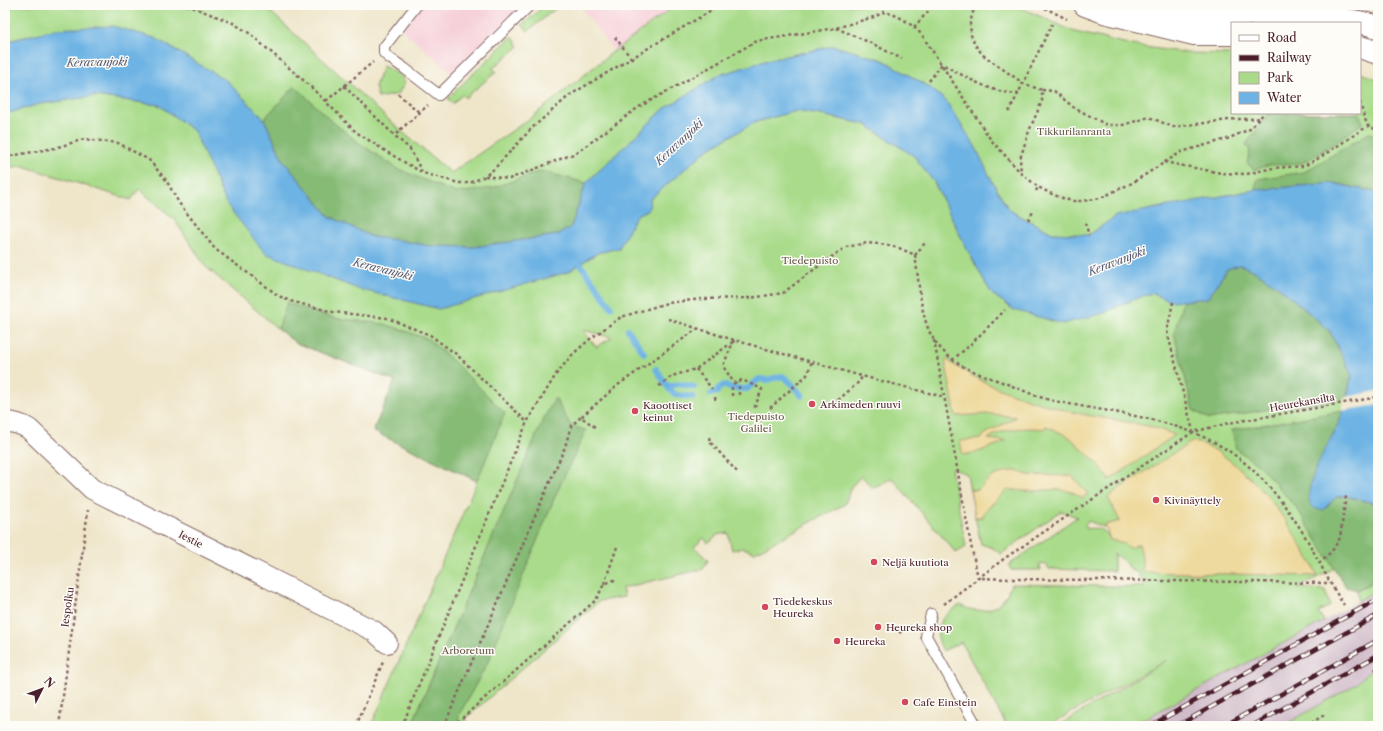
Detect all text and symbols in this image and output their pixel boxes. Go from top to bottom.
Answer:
legend [1231,22,1361,114]
text: Road [1267,30,1297,45]
text: Railway [1267,50,1312,65]
water label: Keravanjoki [65,54,128,70]
text: Park [1267,70,1294,85]
text: Water [1266,90,1301,105]
water label: Keravanjoki [651,116,706,169]
park label: Tikkurilanranta [1037,125,1112,138]
water label: Keravanjoki [1085,243,1148,279]
park label: Tiedepuisto [781,254,839,267]
water label: Keravanjoki [351,255,415,283]
street label: Heurekansilta [1268,390,1336,415]
place label: Arkimeden ruuvi [819,398,901,411]
place label: Kaoottiset keinut [643,399,692,424]
marker: Arkimeden ruuvi [807,399,817,409]
marker: Kaoottiset keinut [630,406,640,416]
park label: Tiedepuisto Galilei [727,410,785,435]
place label: Kivinäyttely [1164,494,1222,507]
marker: Kivinäyttely [1151,495,1161,505]
street label: Iestie [176,528,205,551]
place label: Neljä kuutiota [882,556,950,569]
marker: Neljä kuutiota [869,557,879,567]
street label: Iespolku [58,586,77,628]
place label: Tiedekeskus Heureka [773,595,832,620]
marker: Tiedekeskus Heureka [760,602,770,612]
place label: Heureka shop [886,621,952,634]
marker: Heureka shop [873,622,883,632]
place label: Heureka [845,635,886,648]
marker: Heureka [832,636,842,646]
park label: Arboretum [441,644,495,657]
north arrow [22,669,62,709]
text: N [41,674,58,691]
place label: Cafe Einstein [913,696,977,709]
marker: Cafe Einstein [900,697,910,707]

